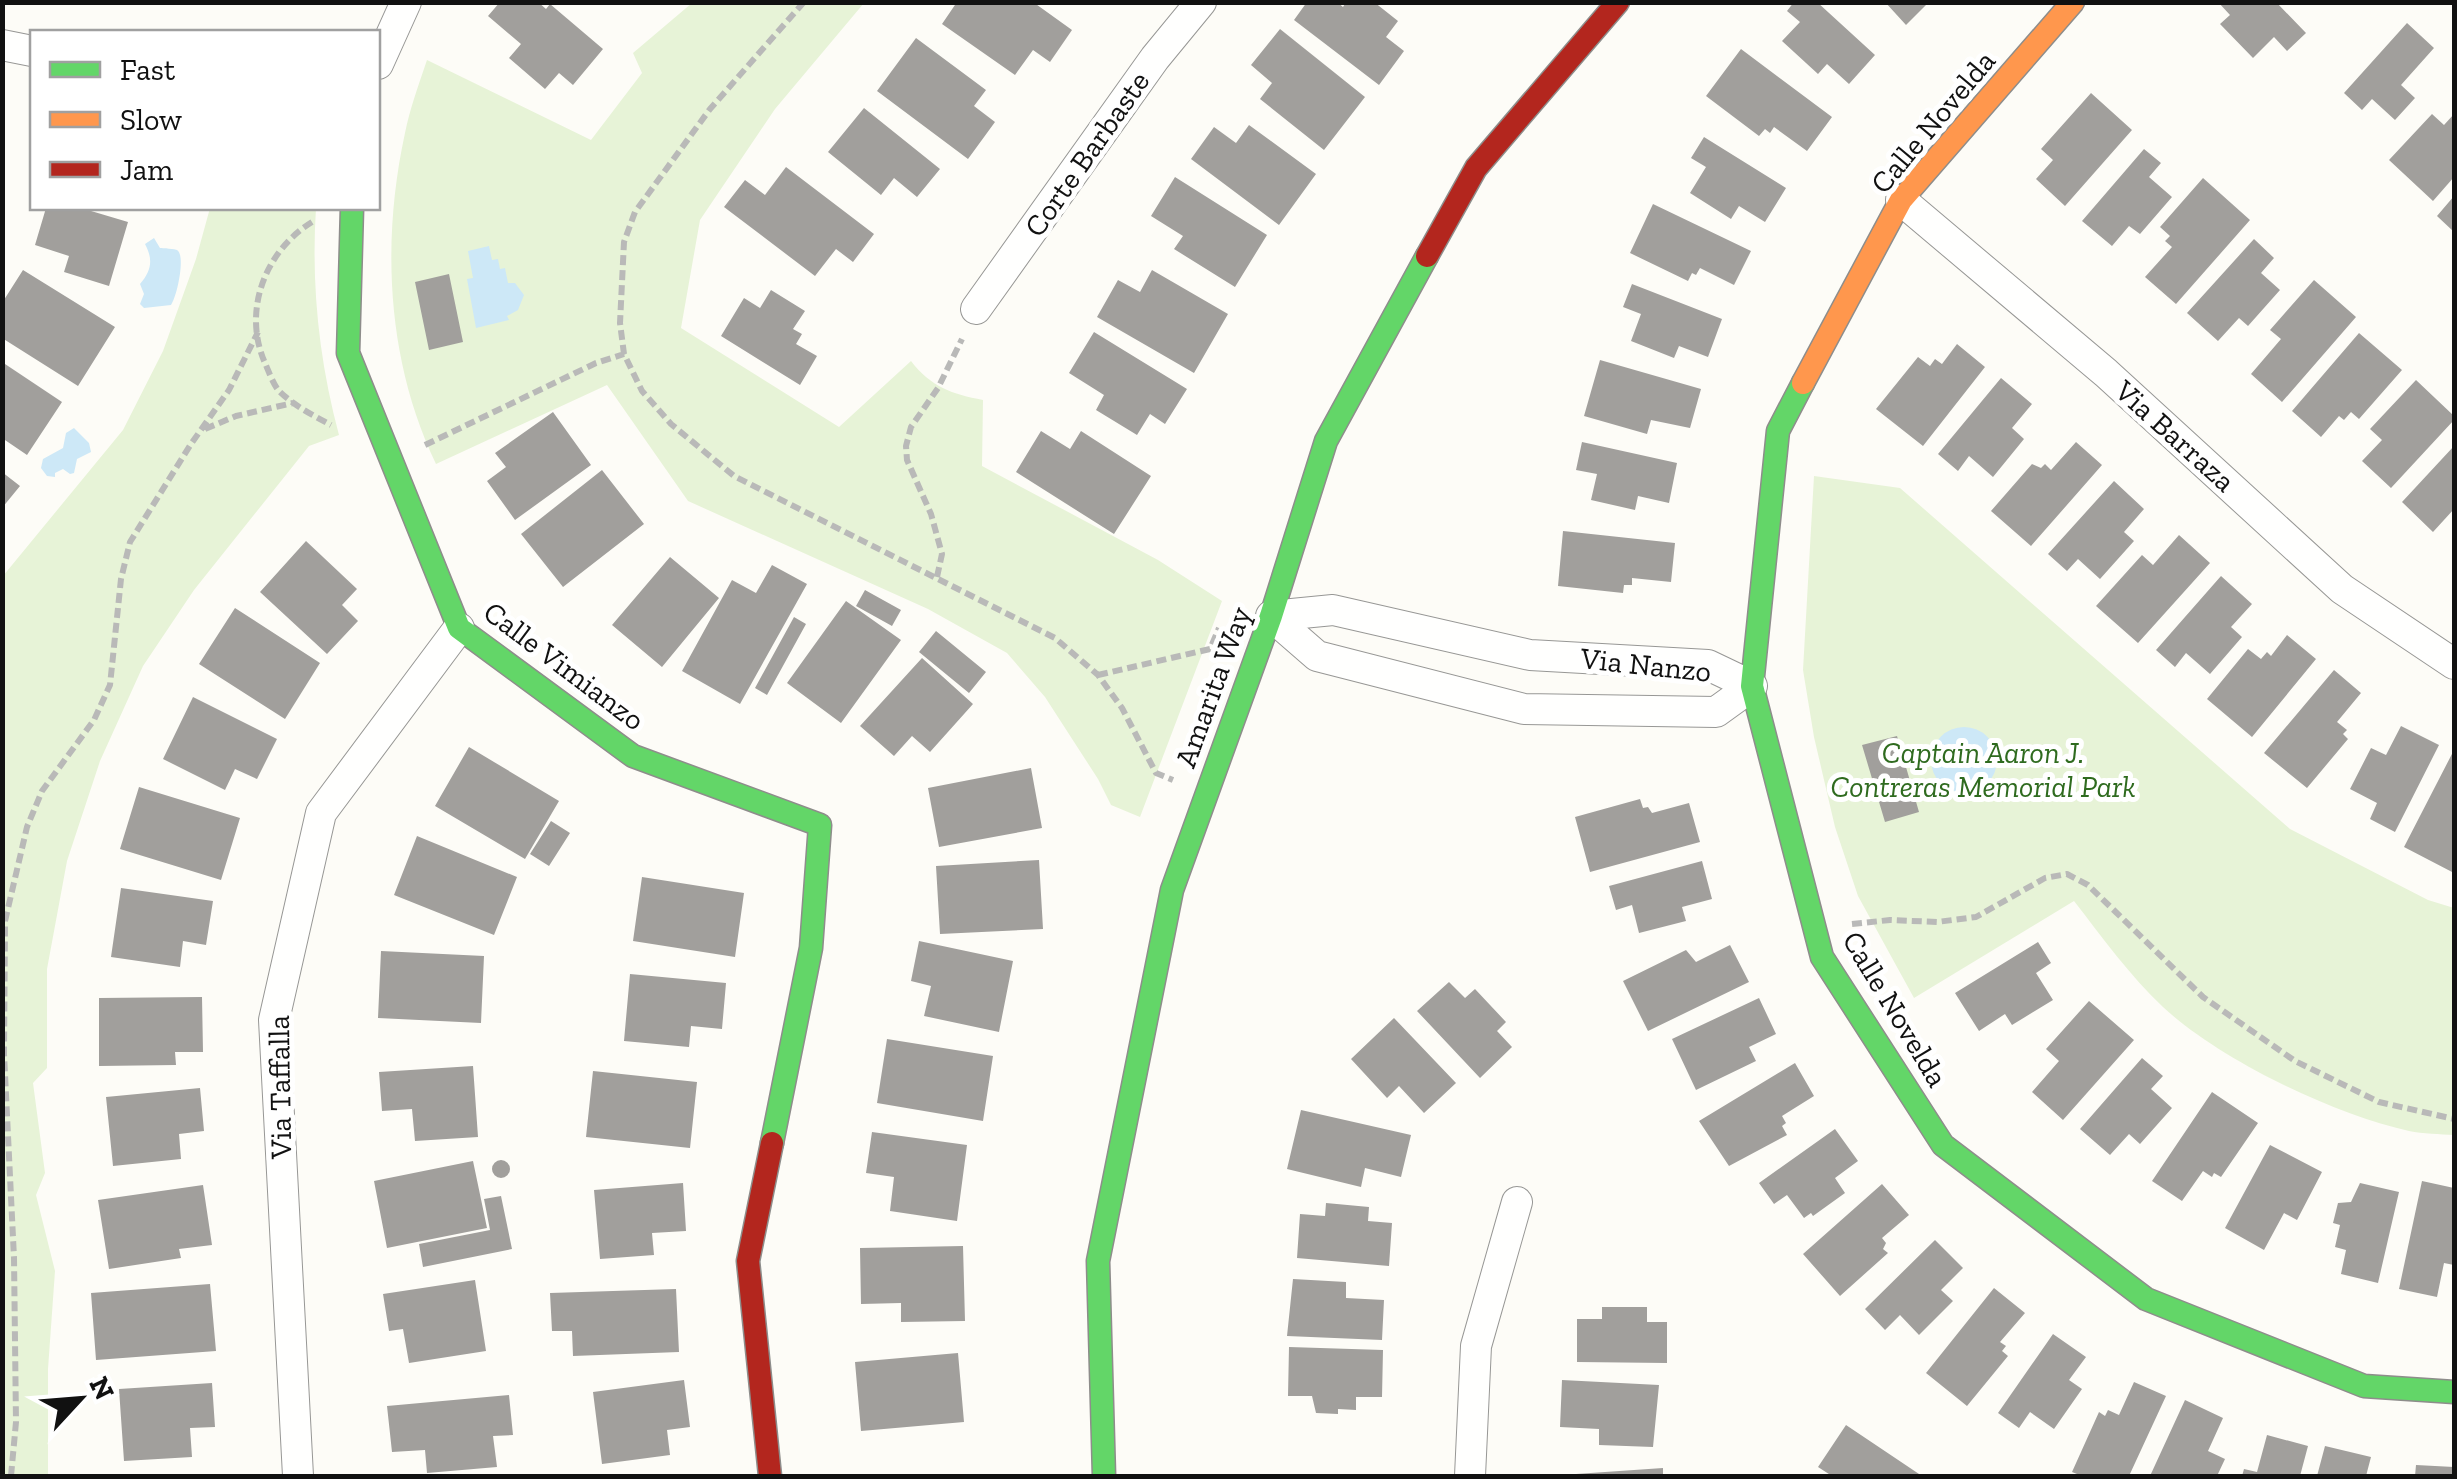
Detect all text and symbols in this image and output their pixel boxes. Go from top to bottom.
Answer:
legend [30,30,380,210]
street label: Calle Novelda [1863,43,2003,201]
text: Fast [120,52,175,88]
street label: Corte Barbaste [1017,64,1157,244]
text: Slow [120,102,182,138]
text: Jam [120,152,173,188]
street label: Via Barraza [2107,372,2243,499]
street label: Calle Vimianzo [476,594,652,738]
street label: Amarita Way [1167,601,1259,772]
street label: Via Nanzo [1578,640,1713,690]
park label: Captain Aaron J. Contreras Memorial Park [1830,735,2136,805]
street label: Calle Novelda [1835,925,1955,1093]
street label: Via Taffalla [261,1015,299,1160]
north arrow [30,1349,130,1449]
text: N [83,1371,122,1405]

